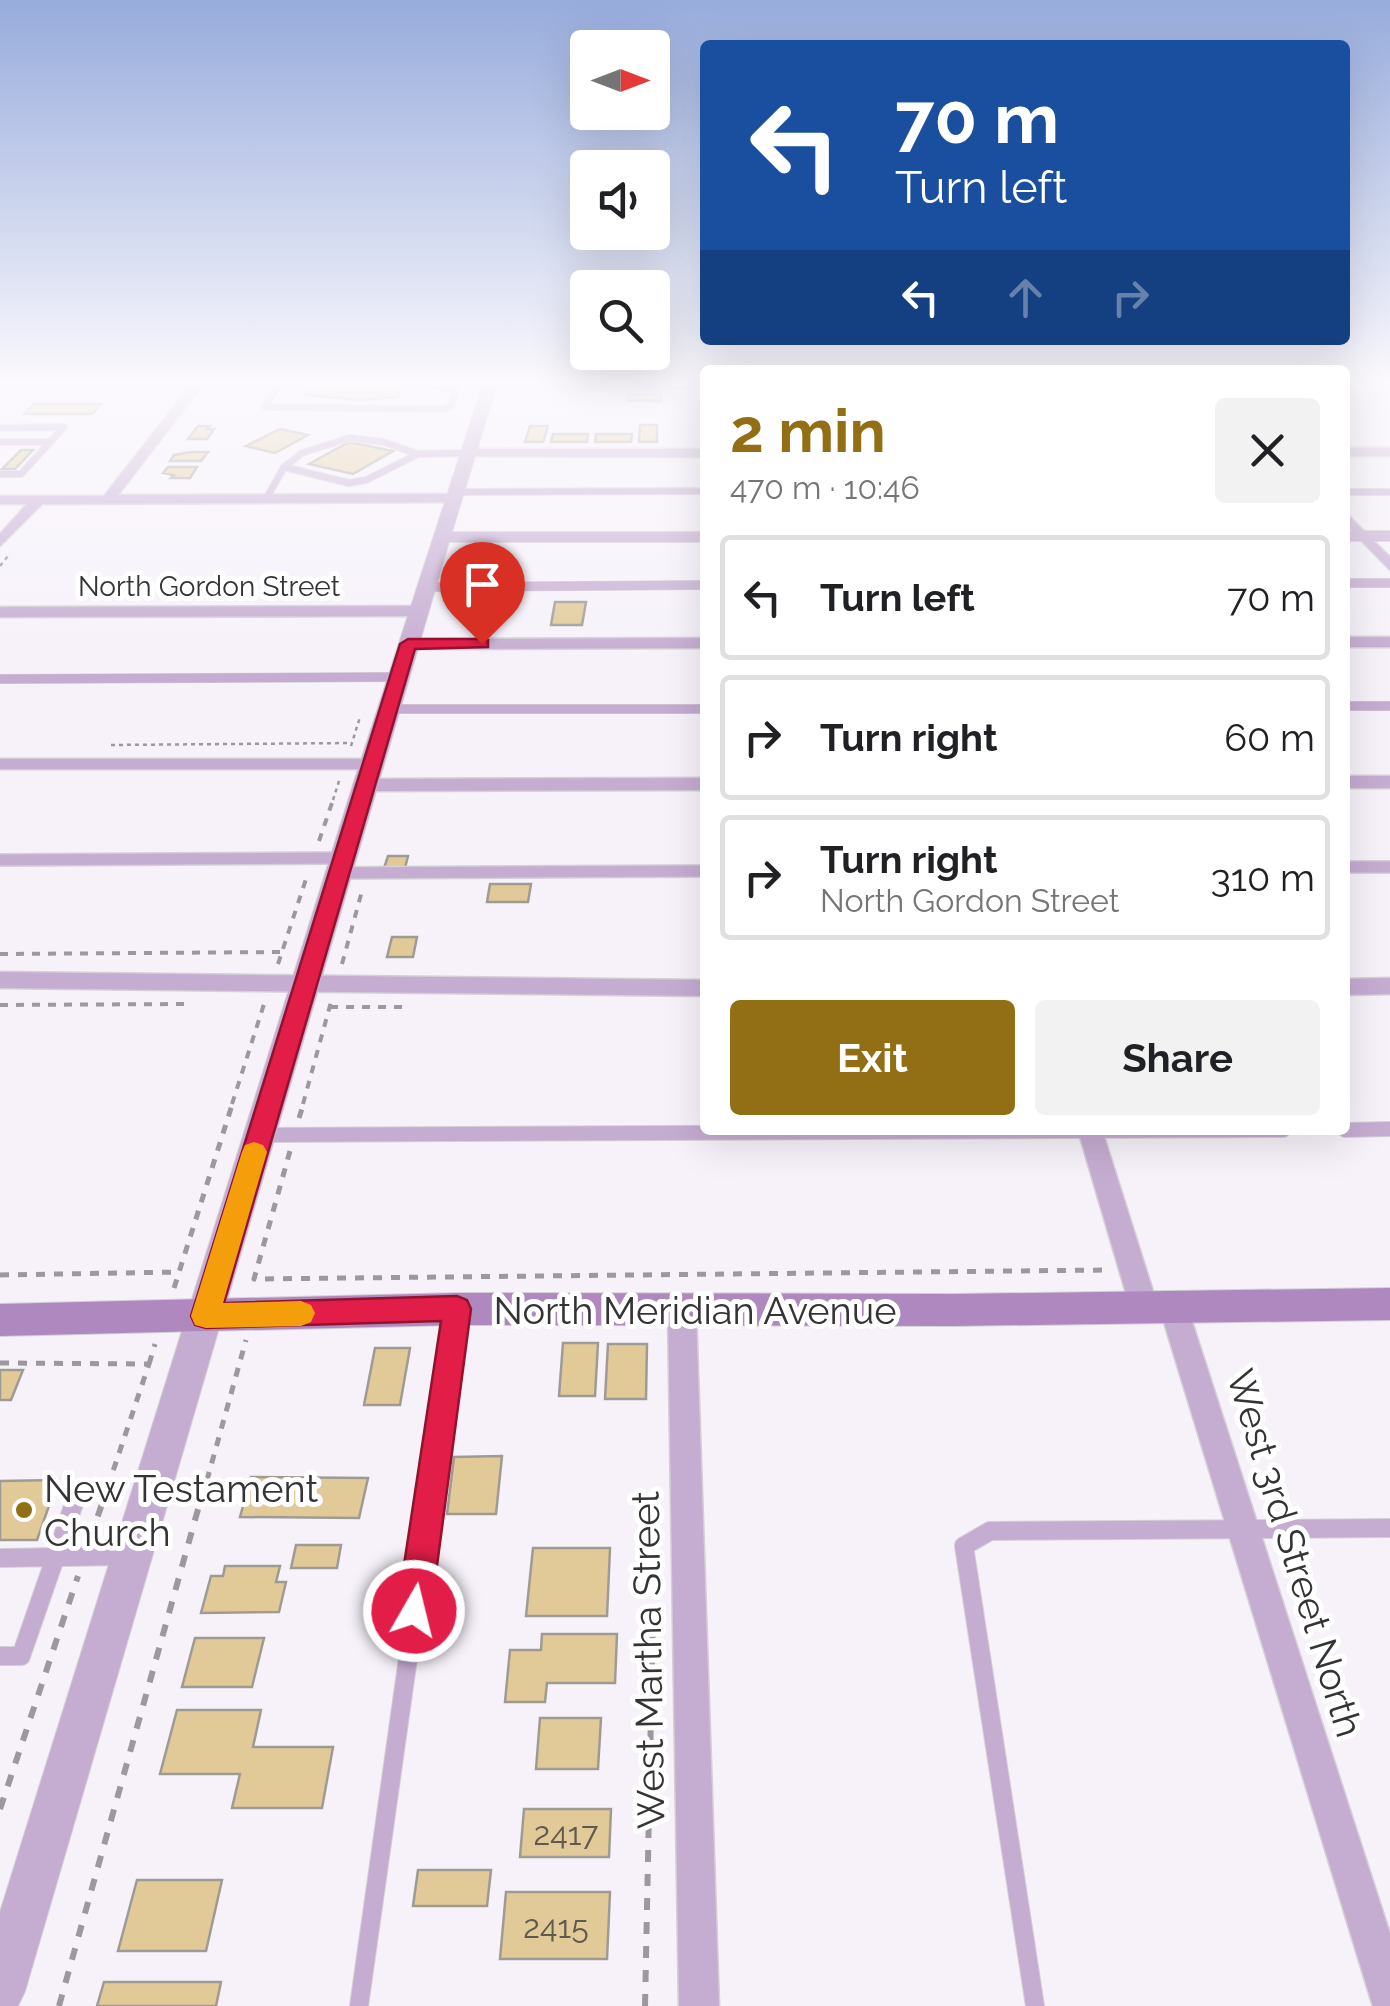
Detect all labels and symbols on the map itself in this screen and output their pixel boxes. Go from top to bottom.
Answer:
north arrow [570,30,670,130]
pin [440,542,525,645]
street label: North Gordon Street [78,570,341,603]
street label: North Meridian Avenue [493,1288,897,1333]
street label: West 3rd Street North [1218,1364,1372,1742]
place label: New Testament Church [44,1466,318,1555]
street label: West Martha Street [623,1490,673,1829]
marker: New Testament Church [13,1499,35,1521]
position arrow [362,1559,466,1663]
house number: 2417 [534,1815,598,1852]
house number: 2415 [523,1908,589,1945]

